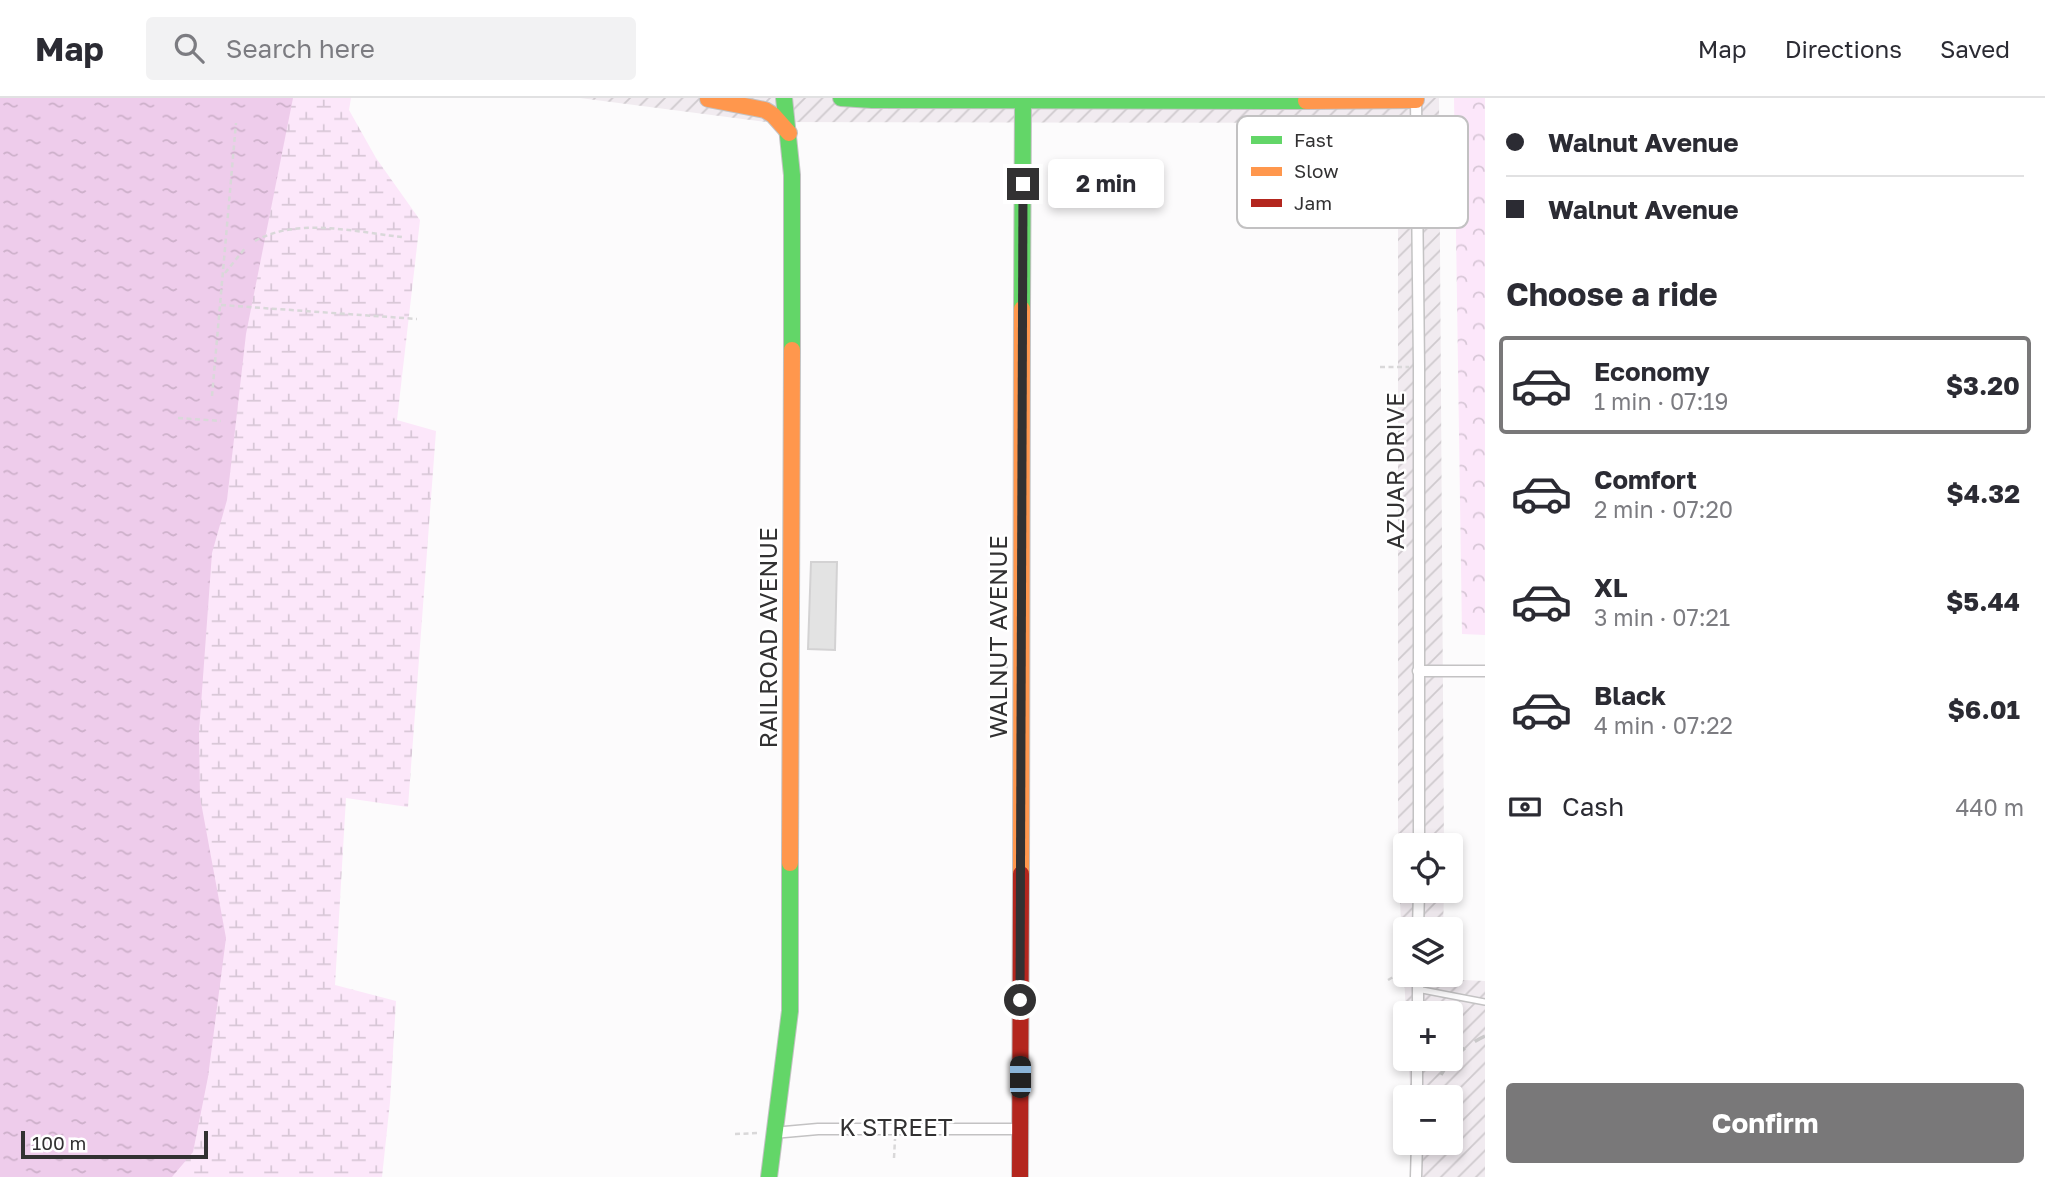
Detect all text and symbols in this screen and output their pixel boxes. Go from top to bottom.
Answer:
search box [146,17,636,80]
text: Map [35,29,104,68]
icon: search [170,29,208,67]
text: Search here [226,33,375,64]
text: Map [1698,34,1747,63]
text: Directions [1785,34,1902,63]
text: Saved [1940,34,2010,63]
legend [1237,116,1468,228]
text: Walnut Avenue [1548,127,1739,158]
text: Fast [1294,128,1333,151]
text: Slow [1294,159,1339,182]
callout: 2 min [1048,160,1163,208]
route end [1007,168,1039,200]
text: 2 min [1076,169,1136,197]
text: Jam [1294,191,1332,214]
text: Walnut Avenue [1548,194,1739,225]
text: Choose a ride [1506,275,1718,313]
icon: car [1510,354,1573,417]
text: Economy [1594,356,1710,387]
text: $3.20 [1946,370,2020,401]
text: 1 min · 07:19 [1594,387,1728,415]
street label: AZUAR DRIVE [1380,392,1409,550]
icon: car [1510,462,1573,525]
text: Comfort [1594,464,1697,495]
text: $4.32 [1946,478,2020,509]
text: 2 min · 07:20 [1594,495,1733,523]
street label: RAILROAD AVENUE [753,527,782,749]
street label: WALNUT AVENUE [983,535,1012,739]
icon: car [1510,570,1573,633]
text: XL [1594,572,1628,603]
text: $5.44 [1946,586,2020,617]
text: 3 min · 07:21 [1594,603,1730,631]
icon: car [1510,678,1573,741]
text: Black [1594,680,1666,711]
text: $6.01 [1947,694,2020,725]
text: 4 min · 07:22 [1594,711,1733,739]
icon: cash [1506,788,1544,826]
text: Cash [1562,791,1624,822]
text: 440 m [1956,793,2024,821]
map controls [1393,833,1463,1155]
button: locate [1393,833,1463,903]
button: layers [1393,917,1463,987]
route start [1004,984,1036,1016]
button: + [1393,1001,1463,1071]
car [1010,1056,1031,1098]
button: Confirm [1506,1083,2024,1163]
button: − [1393,1085,1463,1155]
street label: K STREET [839,1112,953,1141]
scale bar [21,1128,208,1160]
text: 100 m [32,1131,86,1154]

